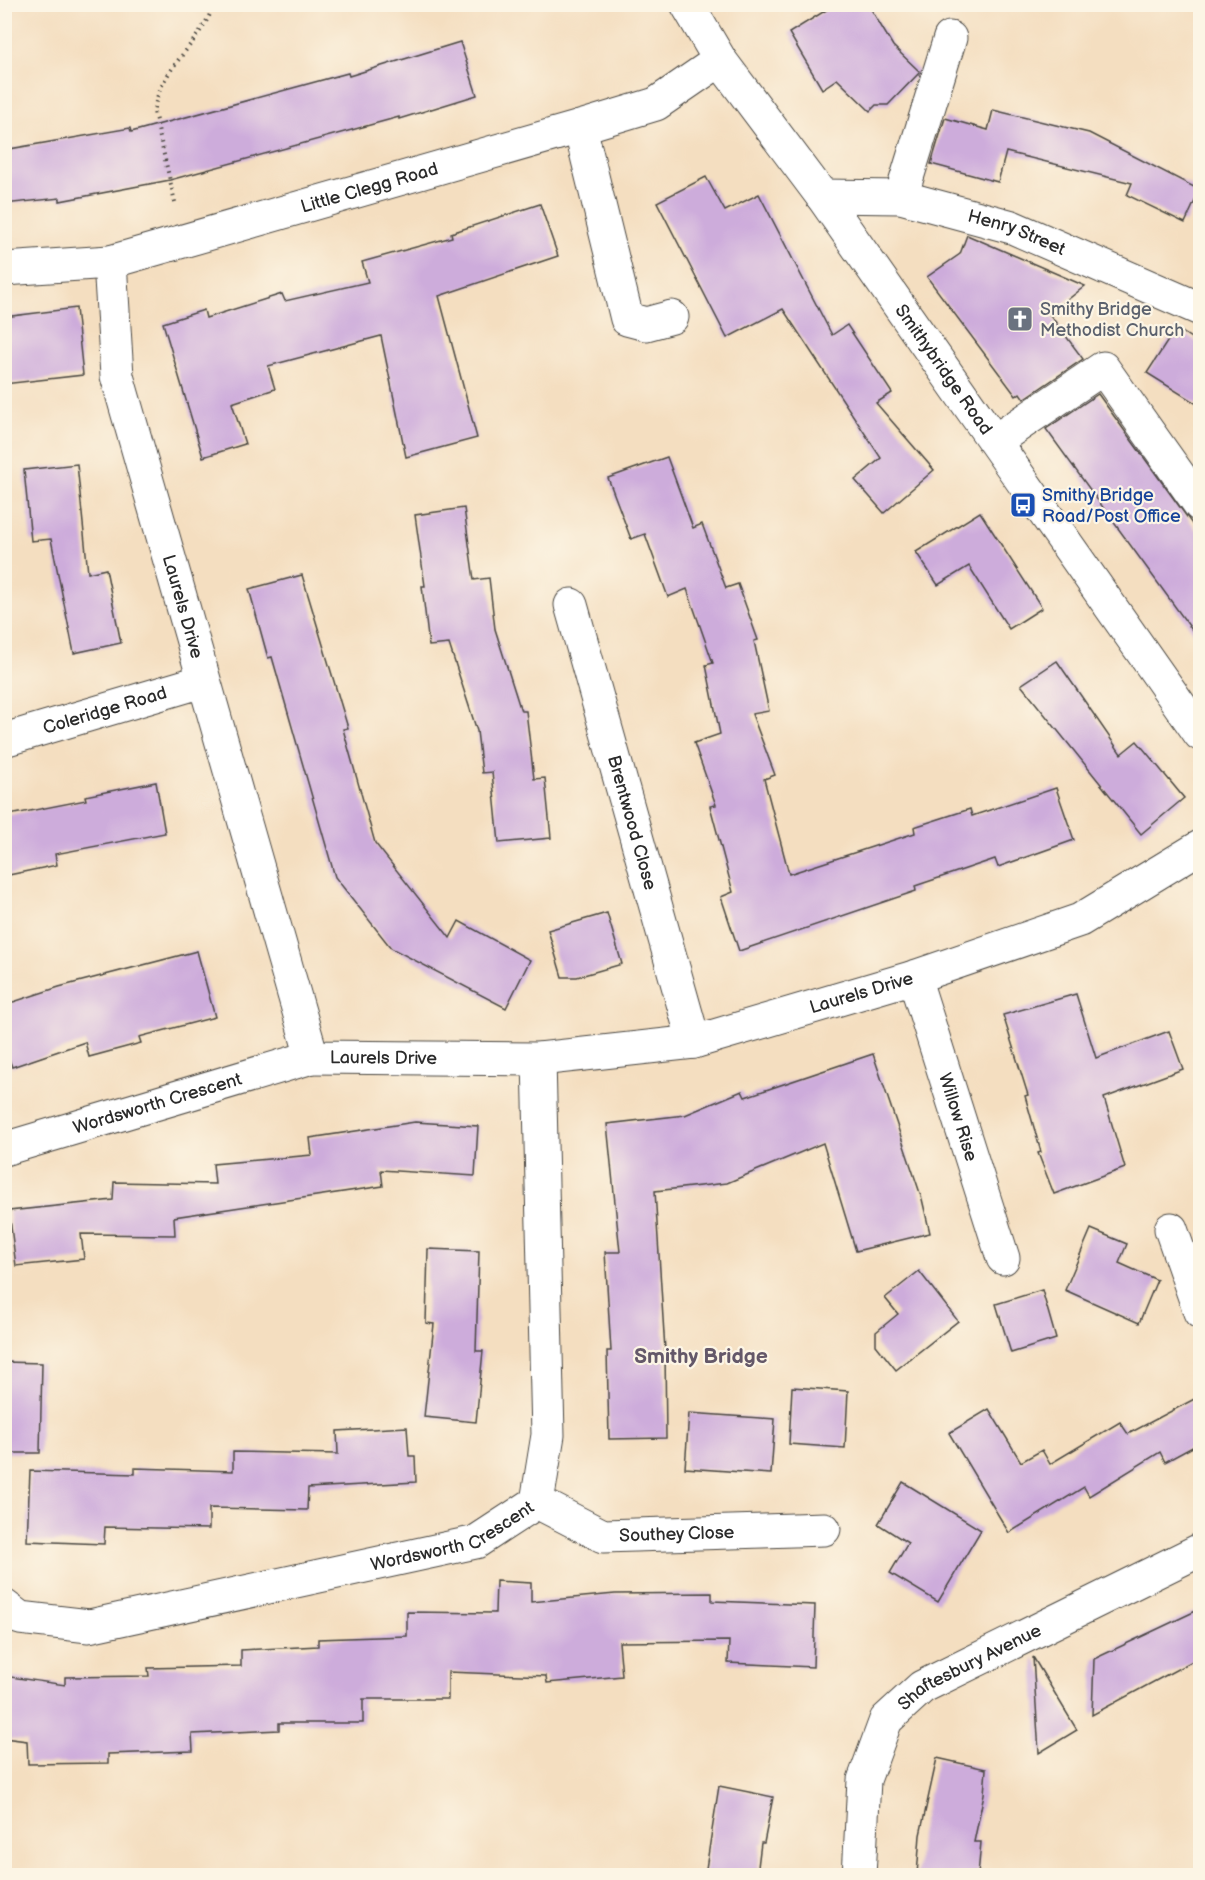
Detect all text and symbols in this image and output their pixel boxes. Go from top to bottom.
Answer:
street label: Little Clegg Road [298,158,440,217]
street label: Henry Street [966,205,1069,260]
place label: Smithy Bridge Methodist Church [1040,299,1184,341]
street label: Smithybridge Road [891,300,997,439]
church icon: Smithy Bridge Methodist Church [1005,304,1035,334]
place label: Smithy Bridge Road/Post Office [1042,485,1181,527]
bus stop icon: Smithy Bridge Road/Post Office [1008,490,1038,520]
street label: Laurels Drive [158,552,208,661]
street label: Coleridge Road [40,682,169,738]
street label: Brentwood Close [603,753,661,893]
street label: Laurels Drive [807,967,916,1018]
street label: Laurels Drive [330,1047,437,1069]
street label: Wordsworth Crescent [71,1068,244,1138]
street label: Willow Rise [935,1070,982,1164]
district label: Smithy Bridge [634,1344,768,1369]
street label: Wordsworth Crescent [368,1496,538,1575]
street label: Southey Close [619,1521,735,1546]
street label: Shaftesbury Avenue [893,1619,1045,1715]

